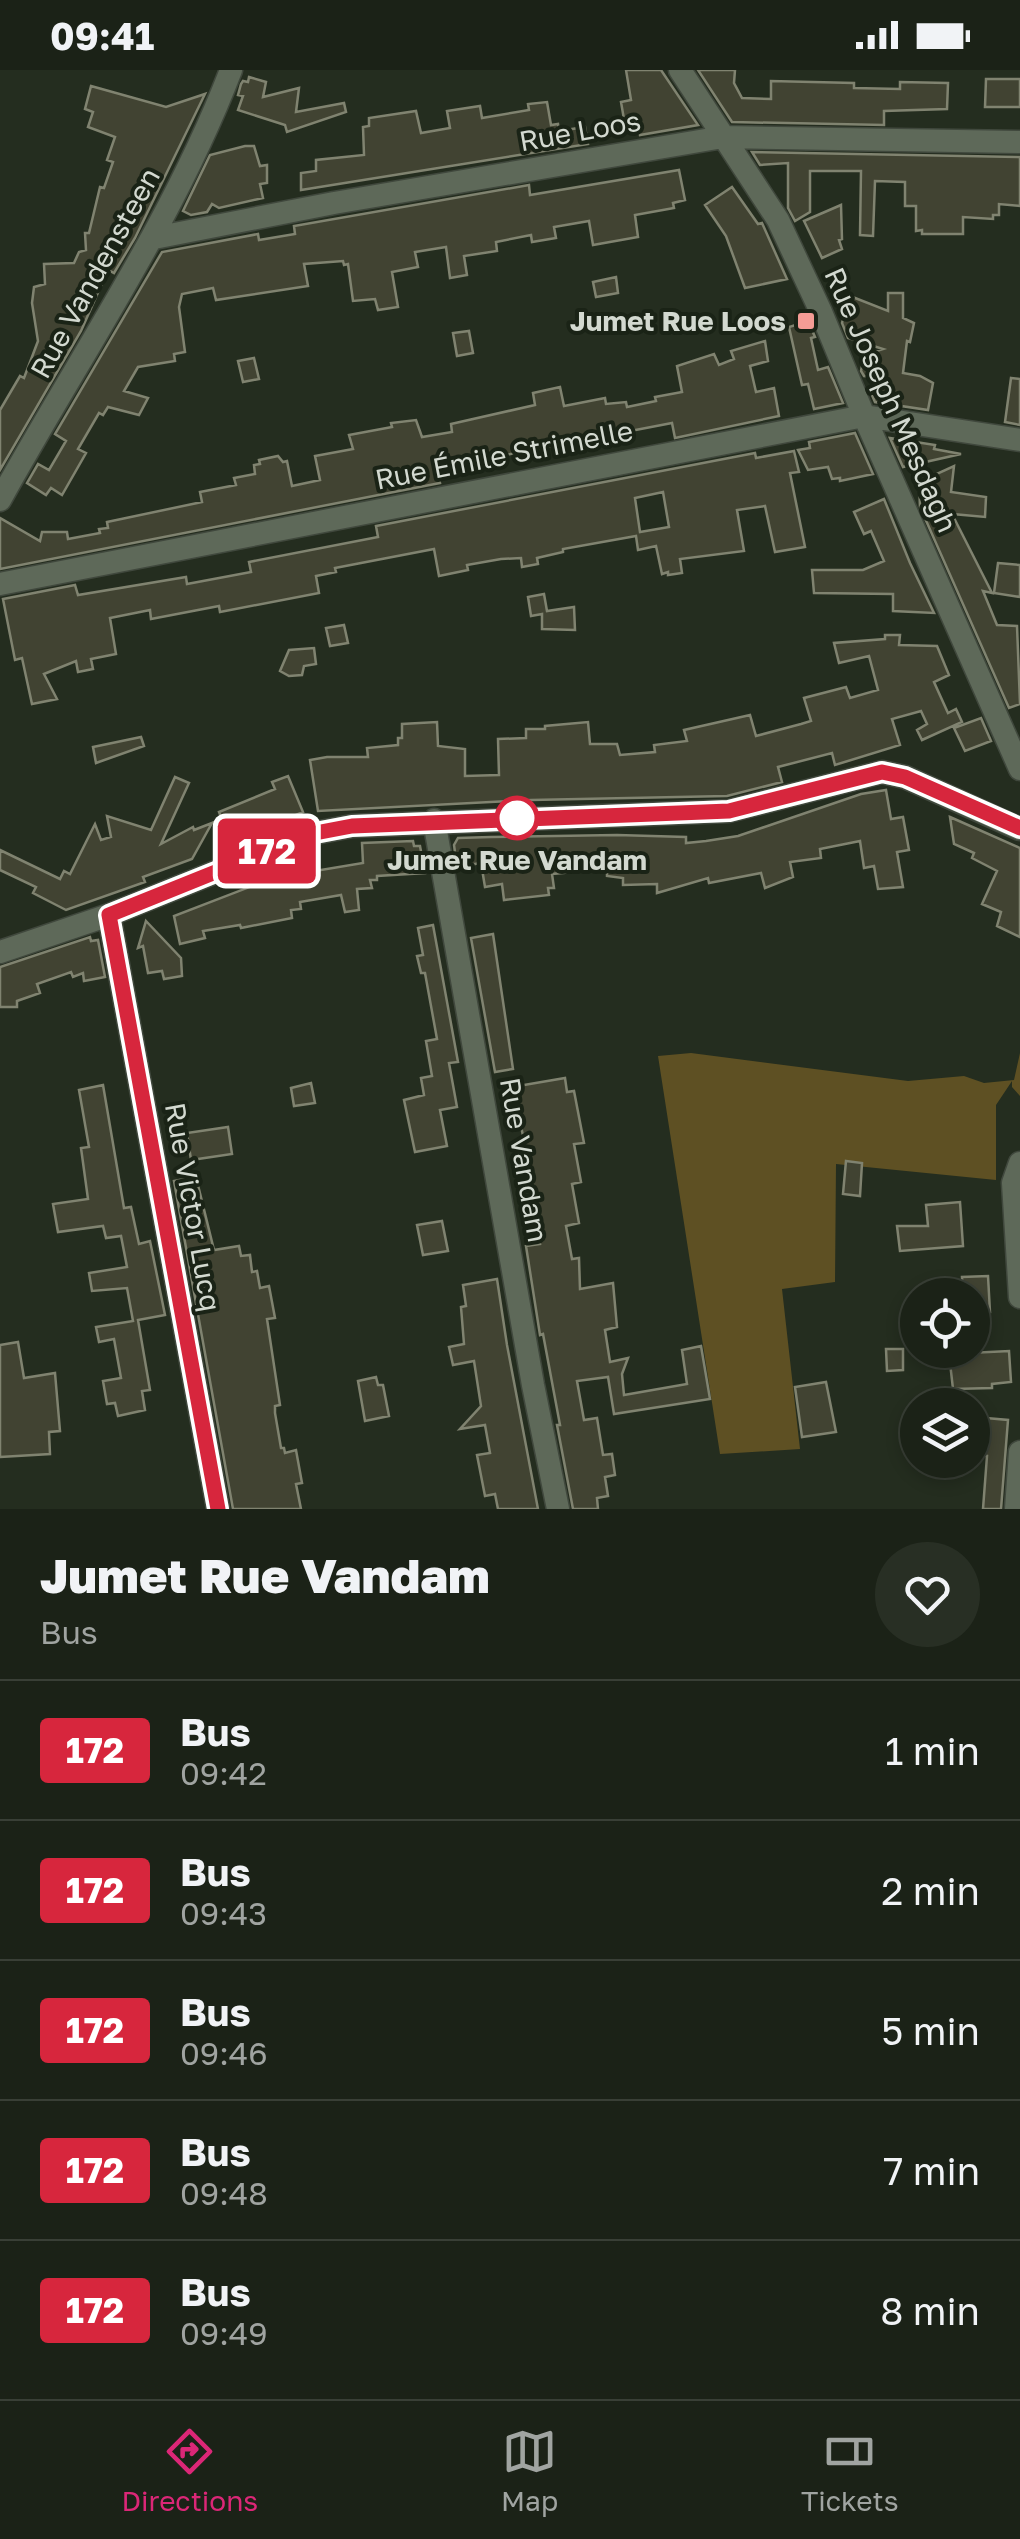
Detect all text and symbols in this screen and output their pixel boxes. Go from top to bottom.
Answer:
text: 09:41 [50,13,154,58]
street label: Rue Loos [517,104,643,157]
street label: Rue Vandensteen [23,162,166,384]
street label: Rue Joseph Mesdagh [818,262,965,537]
place label: Jumet Rue Loos [570,304,786,337]
marker: Jumet Rue Loos [795,310,817,332]
street label: Rue Émile Strimelle [372,413,636,496]
marker: Jumet Rue Vandam [496,797,538,839]
line badge: 172 [210,818,324,884]
text: 172 [238,830,296,872]
place label: Jumet Rue Vandam [387,843,647,876]
street label: Rue Vandam [494,1075,555,1245]
street label: Rue Victor Lucq [159,1100,228,1314]
map controls [900,1278,990,1478]
button: locate [900,1278,990,1368]
button: layers [900,1388,990,1478]
button: heart [875,1542,980,1647]
text: Jumet Rue Vandam [40,1546,490,1604]
text: Bus [40,1613,98,1651]
text: Bus [180,1709,251,1754]
text: 1 min [885,1728,980,1773]
text: 172 [66,1729,124,1771]
text: 09:42 [180,1754,267,1792]
text: Bus [180,1849,251,1894]
text: 2 min [881,1868,980,1913]
text: 172 [66,1869,124,1911]
text: 09:43 [180,1894,267,1932]
text: Bus [180,1989,251,2034]
text: 5 min [881,2008,980,2053]
text: 172 [66,2009,124,2051]
text: 09:46 [180,2034,268,2072]
text: Bus [180,2129,251,2174]
text: 7 min [883,2148,980,2193]
text: 172 [66,2149,124,2191]
text: 09:48 [180,2174,268,2212]
text: Bus [180,2269,251,2314]
text: 8 min [880,2288,980,2333]
text: 172 [66,2289,124,2331]
text: 09:49 [180,2314,268,2352]
tab: Directions [121,2424,258,2517]
tab: Map [501,2424,558,2517]
tab: Tickets [801,2424,899,2517]

